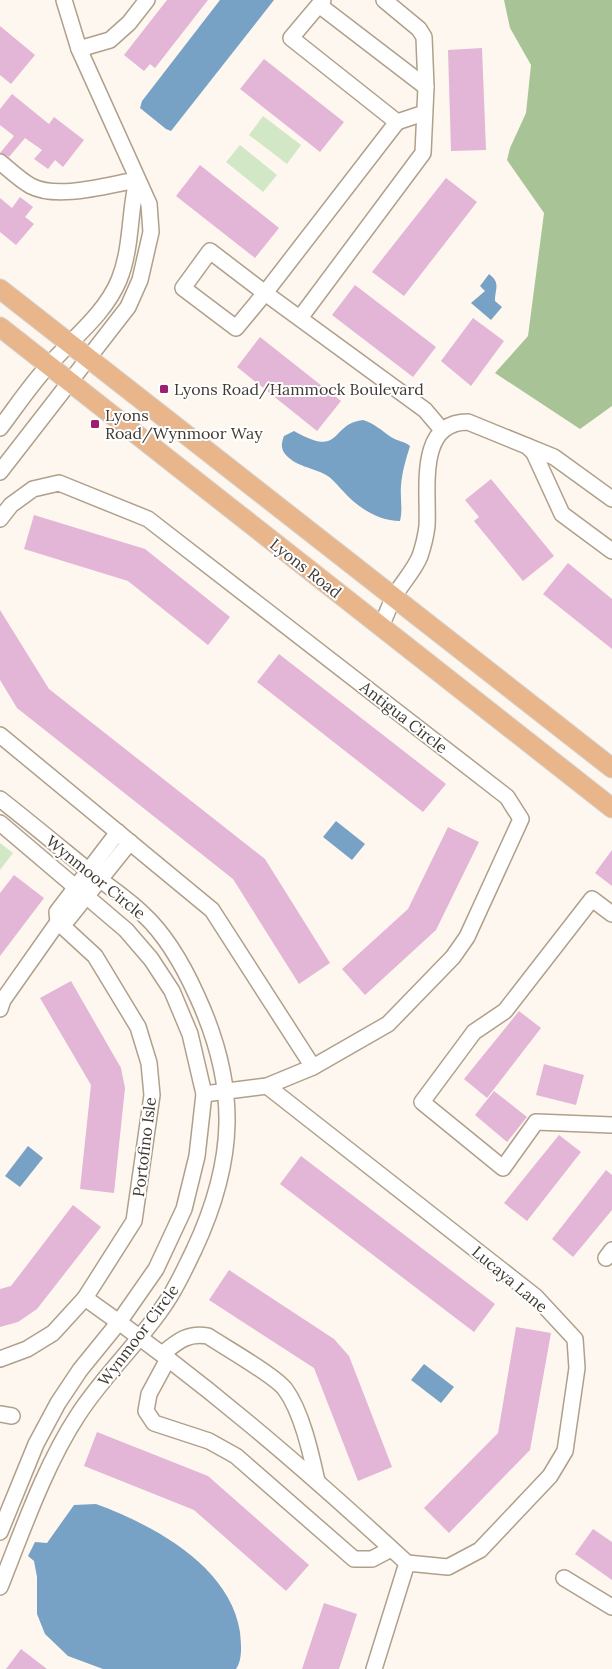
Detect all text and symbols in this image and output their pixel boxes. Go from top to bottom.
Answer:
place label: Lyons Road/Hammock Boulevard [174,379,424,400]
marker: Lyons Road/Hammock Boulevard [158,383,170,395]
place label: Lyons Road/Wynmoor Way [105,405,263,444]
marker: Lyons Road/Wynmoor Way [89,418,101,430]
street label: Lyons Road [266,534,346,602]
street label: Antigua Circle [356,676,452,757]
street label: Wynmoor Circle [42,831,150,923]
street label: Portofino Isle [128,1096,160,1198]
street label: Lucaya Lane [468,1242,552,1317]
street label: Wynmoor Circle [93,1280,183,1390]

